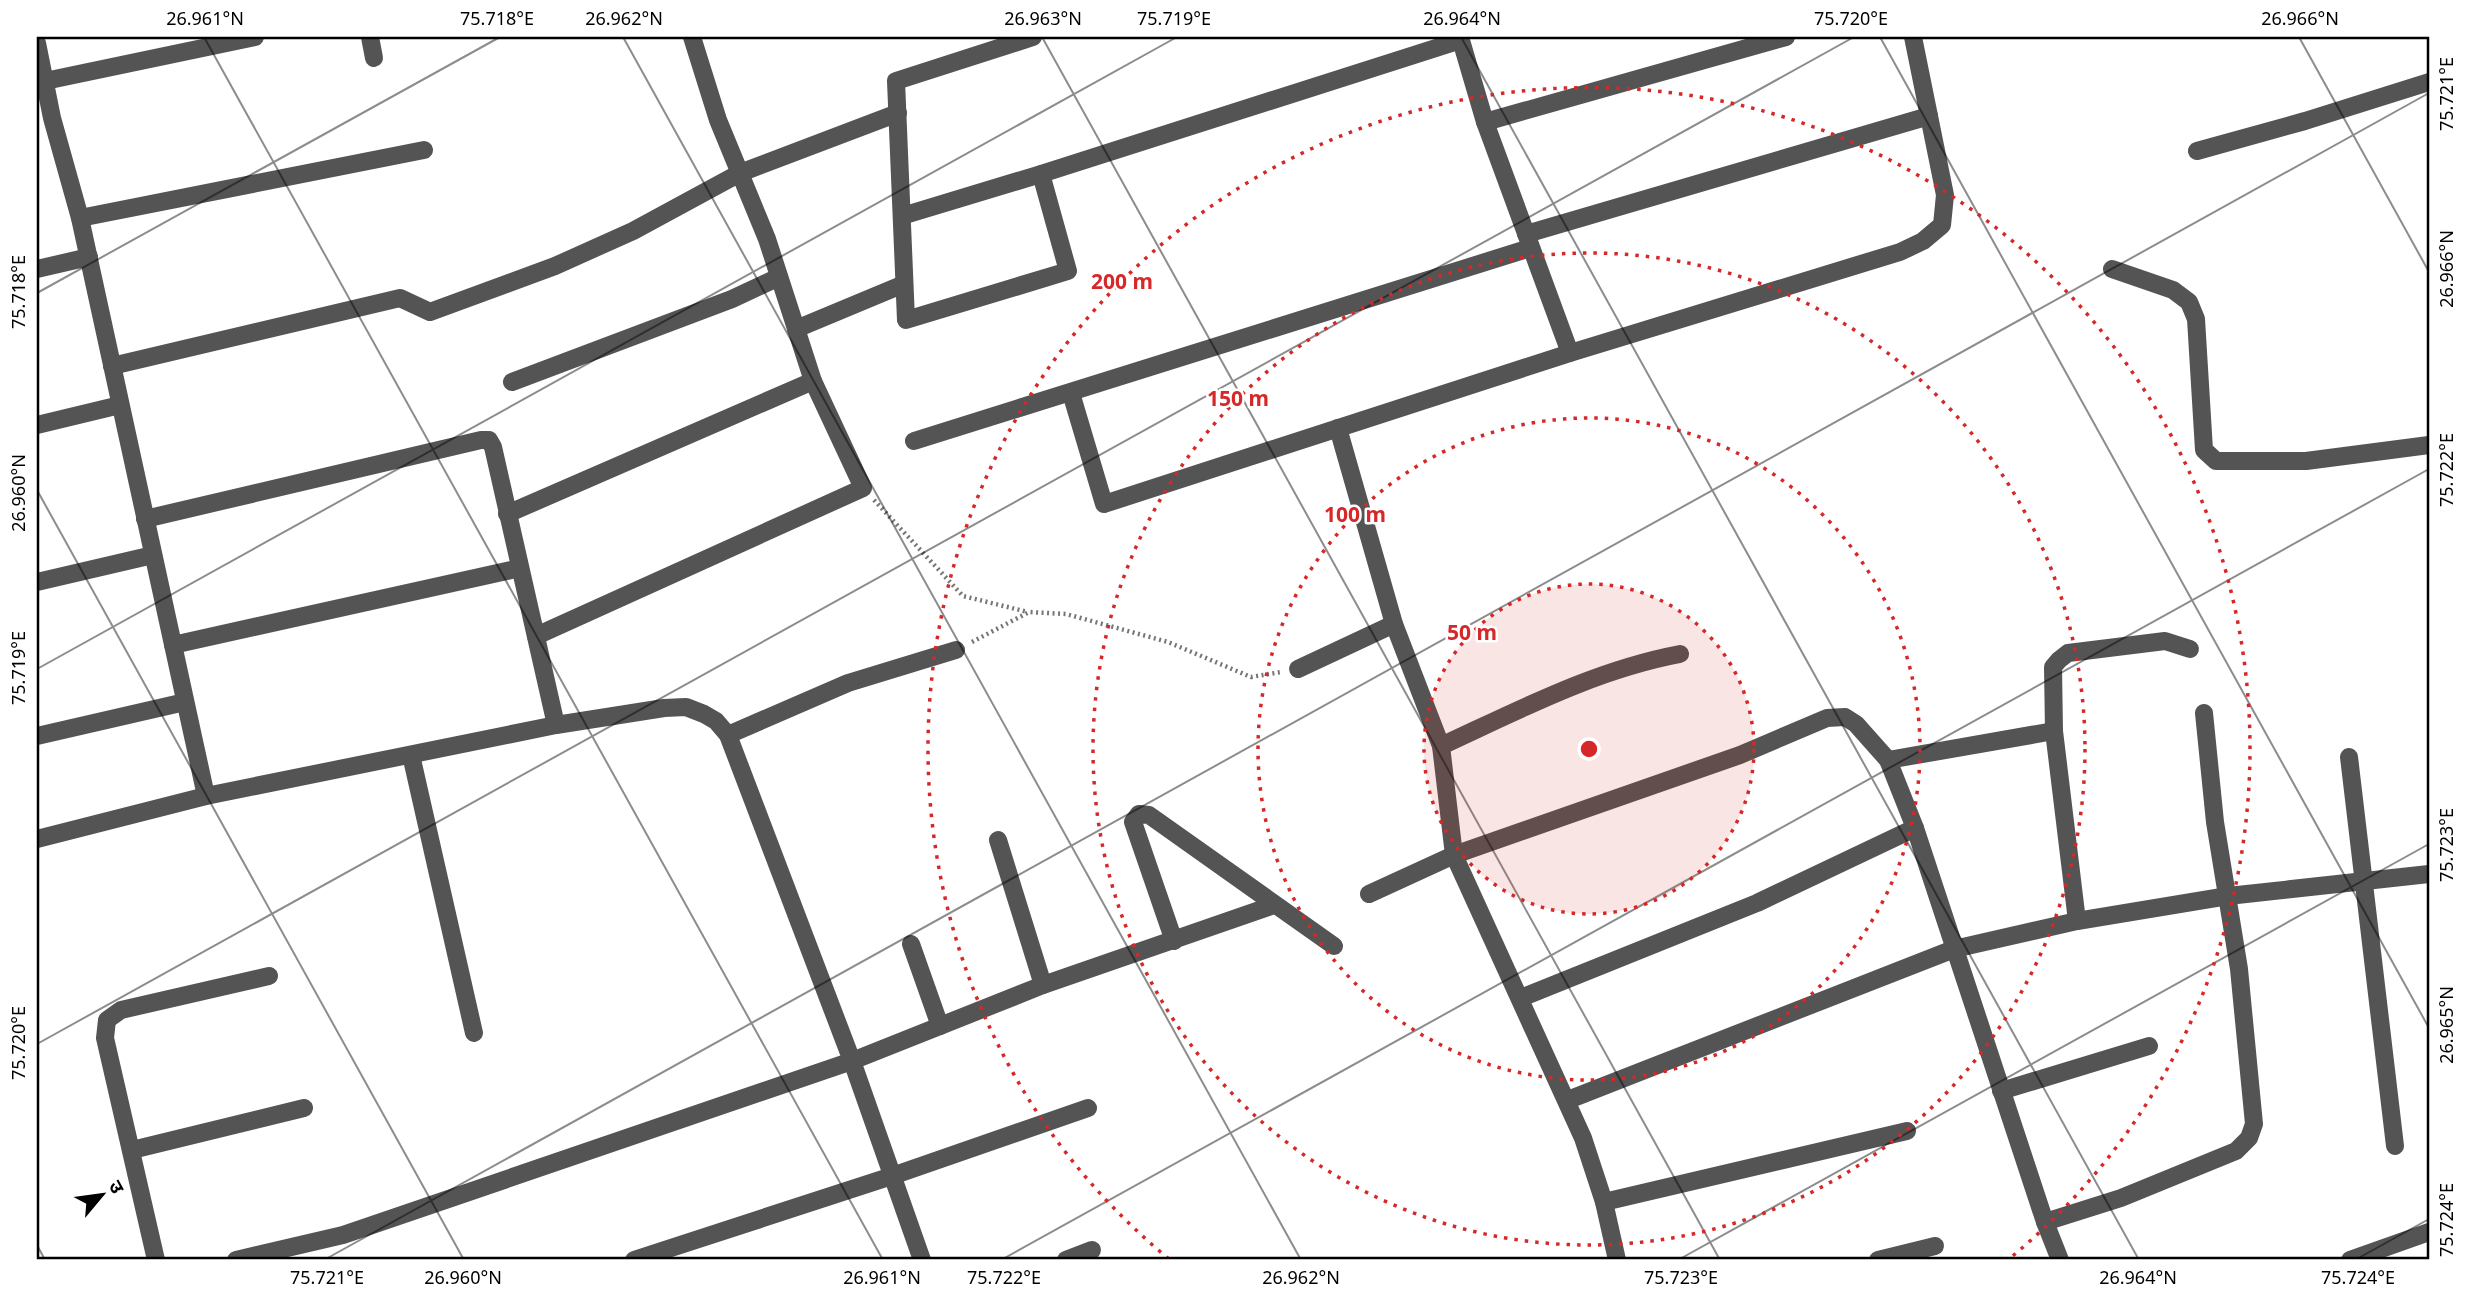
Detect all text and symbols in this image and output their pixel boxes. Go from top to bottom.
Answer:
text: 26.961°N [166,6,244,30]
text: 75.718°E [460,6,534,30]
text: 26.962°N [585,6,663,30]
text: 26.963°N [1004,6,1082,30]
text: 75.719°E [1137,6,1211,30]
text: 26.964°N [1423,6,1501,30]
text: 75.720°E [1814,6,1888,30]
text: 26.966°N [2261,6,2339,30]
text: 75.721°E [2434,57,2458,131]
text: 26.966°N [2434,230,2458,308]
text: 75.718°E [6,255,30,329]
text: 200 m [1091,267,1153,295]
text: 150 m [1207,384,1269,412]
text: 75.722°E [2434,433,2458,507]
text: 26.960°N [6,454,30,532]
text: 100 m [1324,500,1386,528]
text: 50 m [1447,618,1497,646]
text: 75.719°E [6,631,30,705]
centre of rings [1577,737,1601,761]
text: 75.723°E [2434,808,2458,882]
text: 26.965°N [2434,986,2458,1064]
text: 75.720°E [6,1006,30,1080]
north arrow [66,1160,136,1230]
text: उ [103,1176,131,1199]
text: 75.724°E [2434,1183,2458,1257]
text: 75.721°E [290,1265,364,1289]
text: 26.960°N [424,1265,502,1289]
text: 26.961°N [843,1265,921,1289]
text: 75.722°E [967,1265,1041,1289]
text: 26.962°N [1262,1265,1340,1289]
text: 75.723°E [1644,1265,1718,1289]
text: 26.964°N [2099,1265,2177,1289]
text: 75.724°E [2321,1265,2395,1289]

